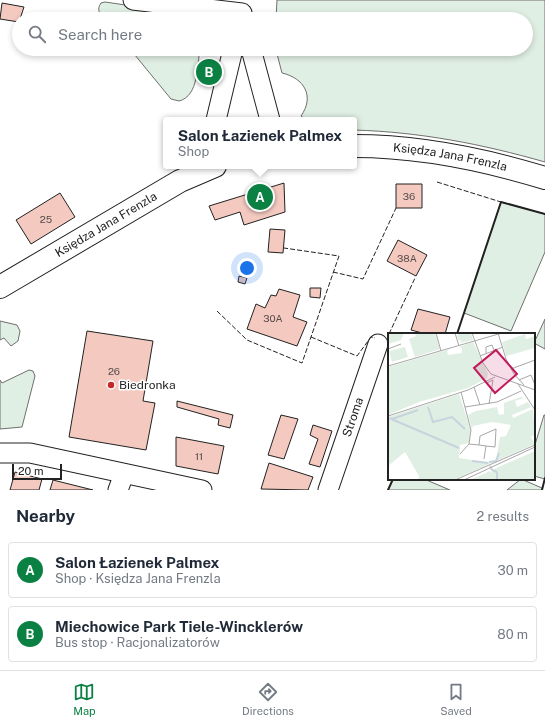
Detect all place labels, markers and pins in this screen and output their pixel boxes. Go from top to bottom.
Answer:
pin: B [196,57,222,87]
pin: A [247,182,273,212]
place label: Biedronka [119,378,176,392]
marker: Biedronka [106,380,116,390]

